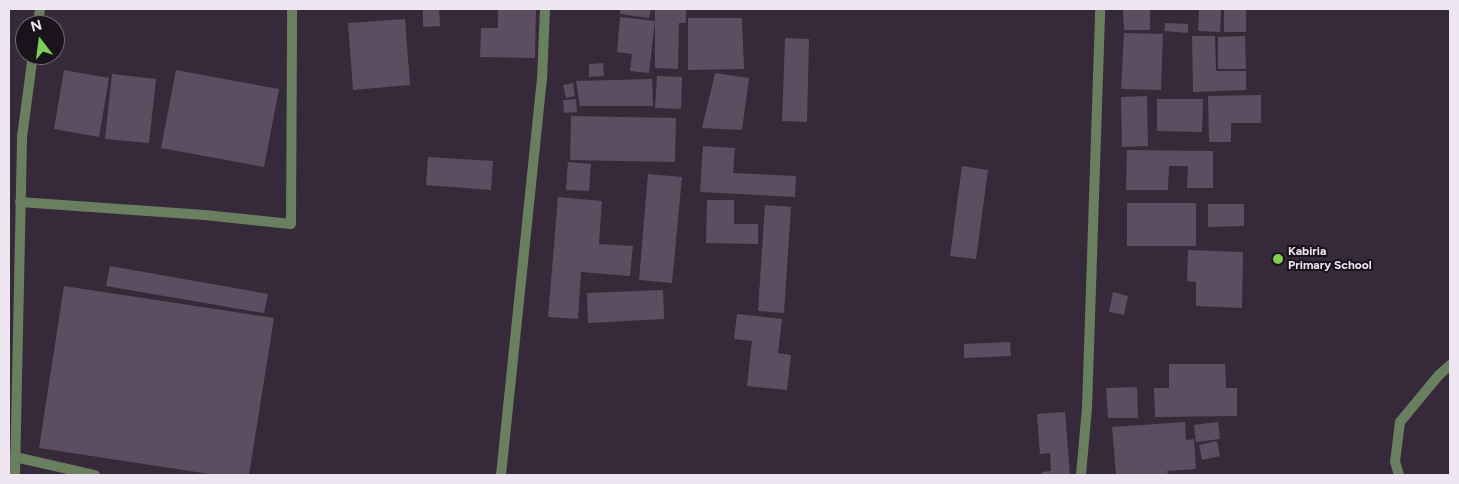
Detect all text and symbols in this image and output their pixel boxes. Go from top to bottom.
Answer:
north arrow [15,15,65,65]
text: N [29,16,44,36]
place label: Kabiria Primary School [1288,245,1372,273]
marker: Kabiria Primary School [1272,253,1284,265]

